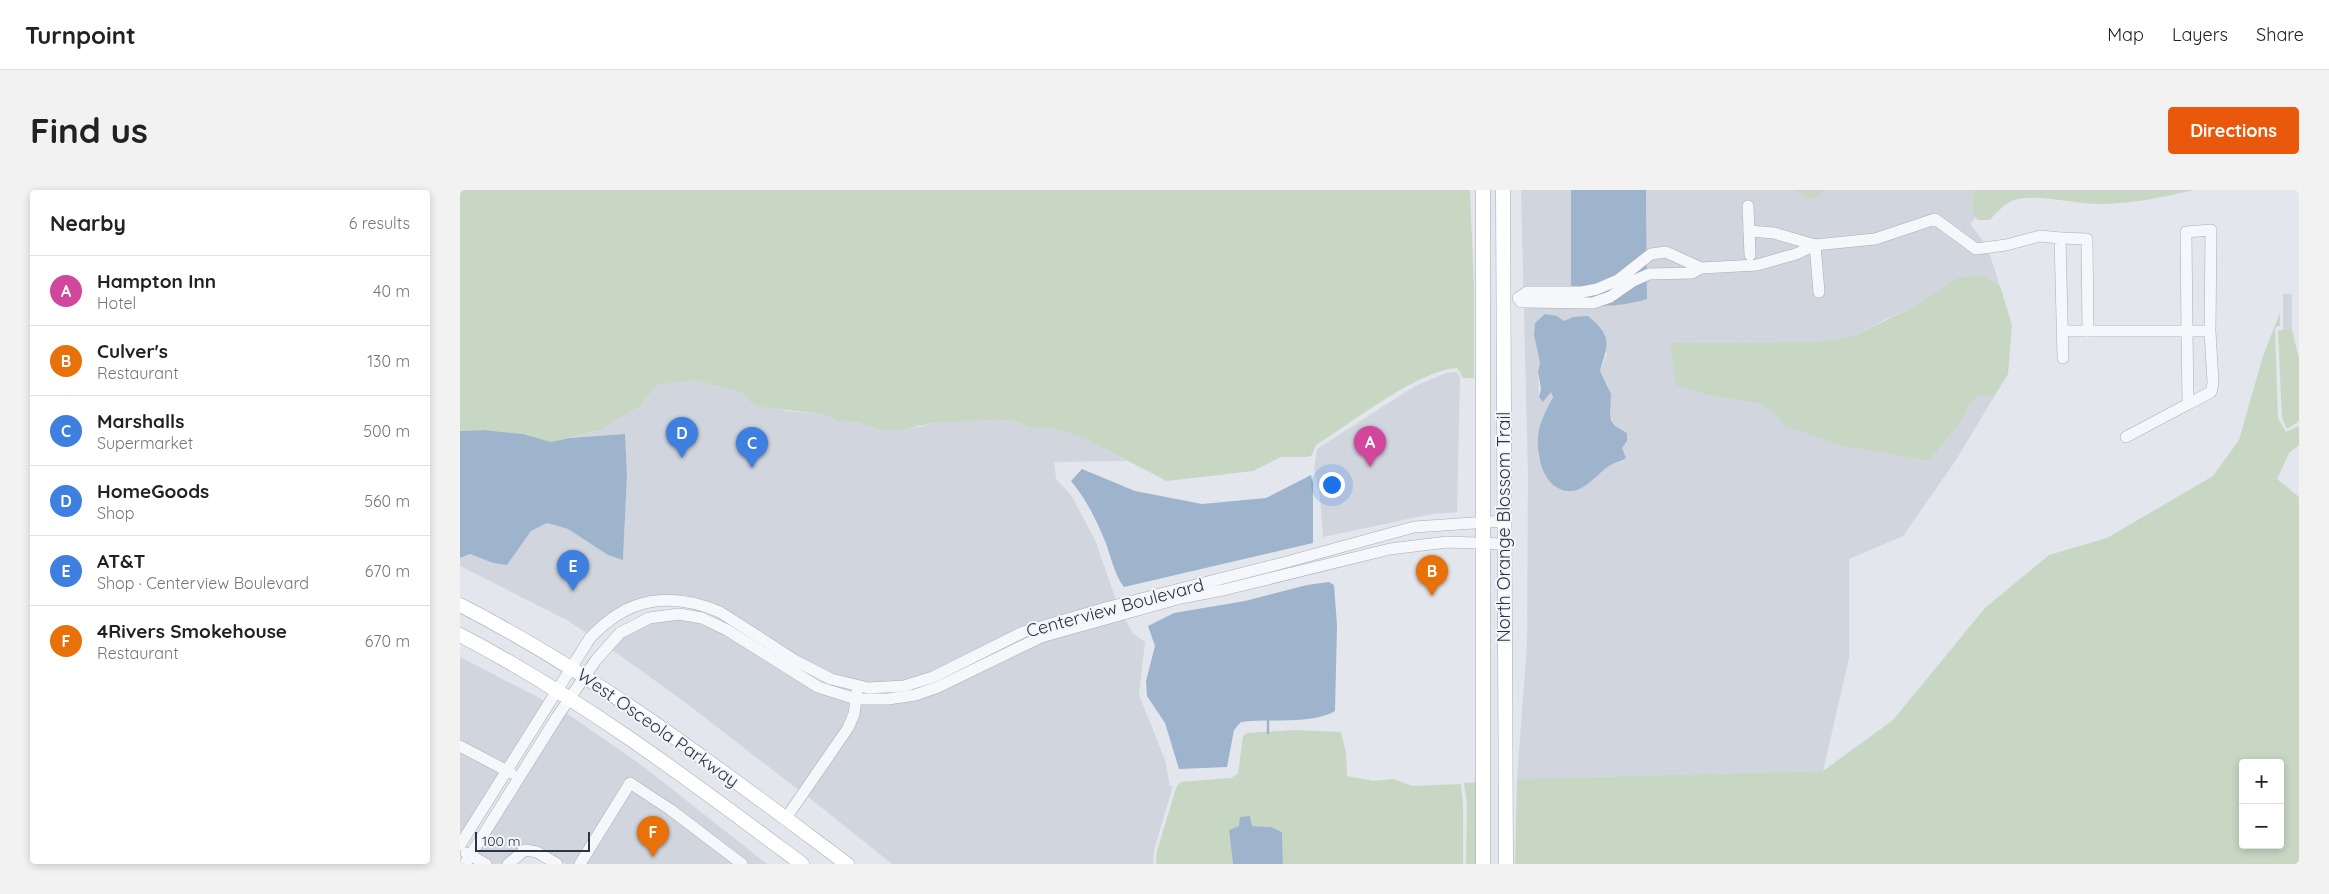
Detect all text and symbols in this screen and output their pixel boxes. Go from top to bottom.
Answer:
text: Turnpoint [25,20,136,50]
text: Map [2107,23,2144,46]
text: Layers [2172,23,2228,46]
text: Share [2256,23,2304,46]
button: Directions [2168,107,2299,154]
text: Find us [30,108,148,152]
text: Nearby [50,210,126,236]
text: 6 results [349,213,410,233]
text: Hampton Inn [97,269,216,293]
text: A [61,281,71,301]
text: 40 m [373,281,410,301]
text: Hotel [97,293,136,313]
text: Culver's [97,339,168,363]
text: B [61,351,71,371]
text: 130 m [367,351,410,371]
text: Restaurant [97,363,179,383]
text: Marshalls [97,409,184,433]
street label: North Orange Blossom Trail [1492,412,1515,642]
pin: D [666,417,698,458]
text: C [61,421,71,441]
text: 500 m [363,421,410,441]
pin: A [1354,426,1386,467]
pin: C [736,427,768,468]
text: Supermarket [97,433,193,453]
your location [1319,472,1345,498]
text: HomeGoods [97,479,209,503]
text: D [60,491,72,511]
text: 560 m [364,491,410,511]
text: Shop [97,503,134,523]
text: AT&T [97,549,145,573]
pin: E [557,550,589,591]
pin: B [1416,555,1448,596]
text: E [61,561,71,581]
text: 670 m [365,561,410,581]
text: Shop · Centerview Boulevard [97,573,309,593]
street label: Centerview Boulevard [1023,573,1206,642]
text: 4Rivers Smokehouse [97,619,287,643]
text: F [62,631,71,651]
text: 670 m [365,631,410,651]
text: Restaurant [97,643,179,663]
street label: West Osceola Parkway [573,663,744,792]
map controls [2239,759,2284,849]
button: + [2239,759,2284,804]
button: − [2239,804,2284,849]
pin: F [637,816,669,857]
scale bar [475,829,590,852]
text: 100 m [482,832,520,850]

